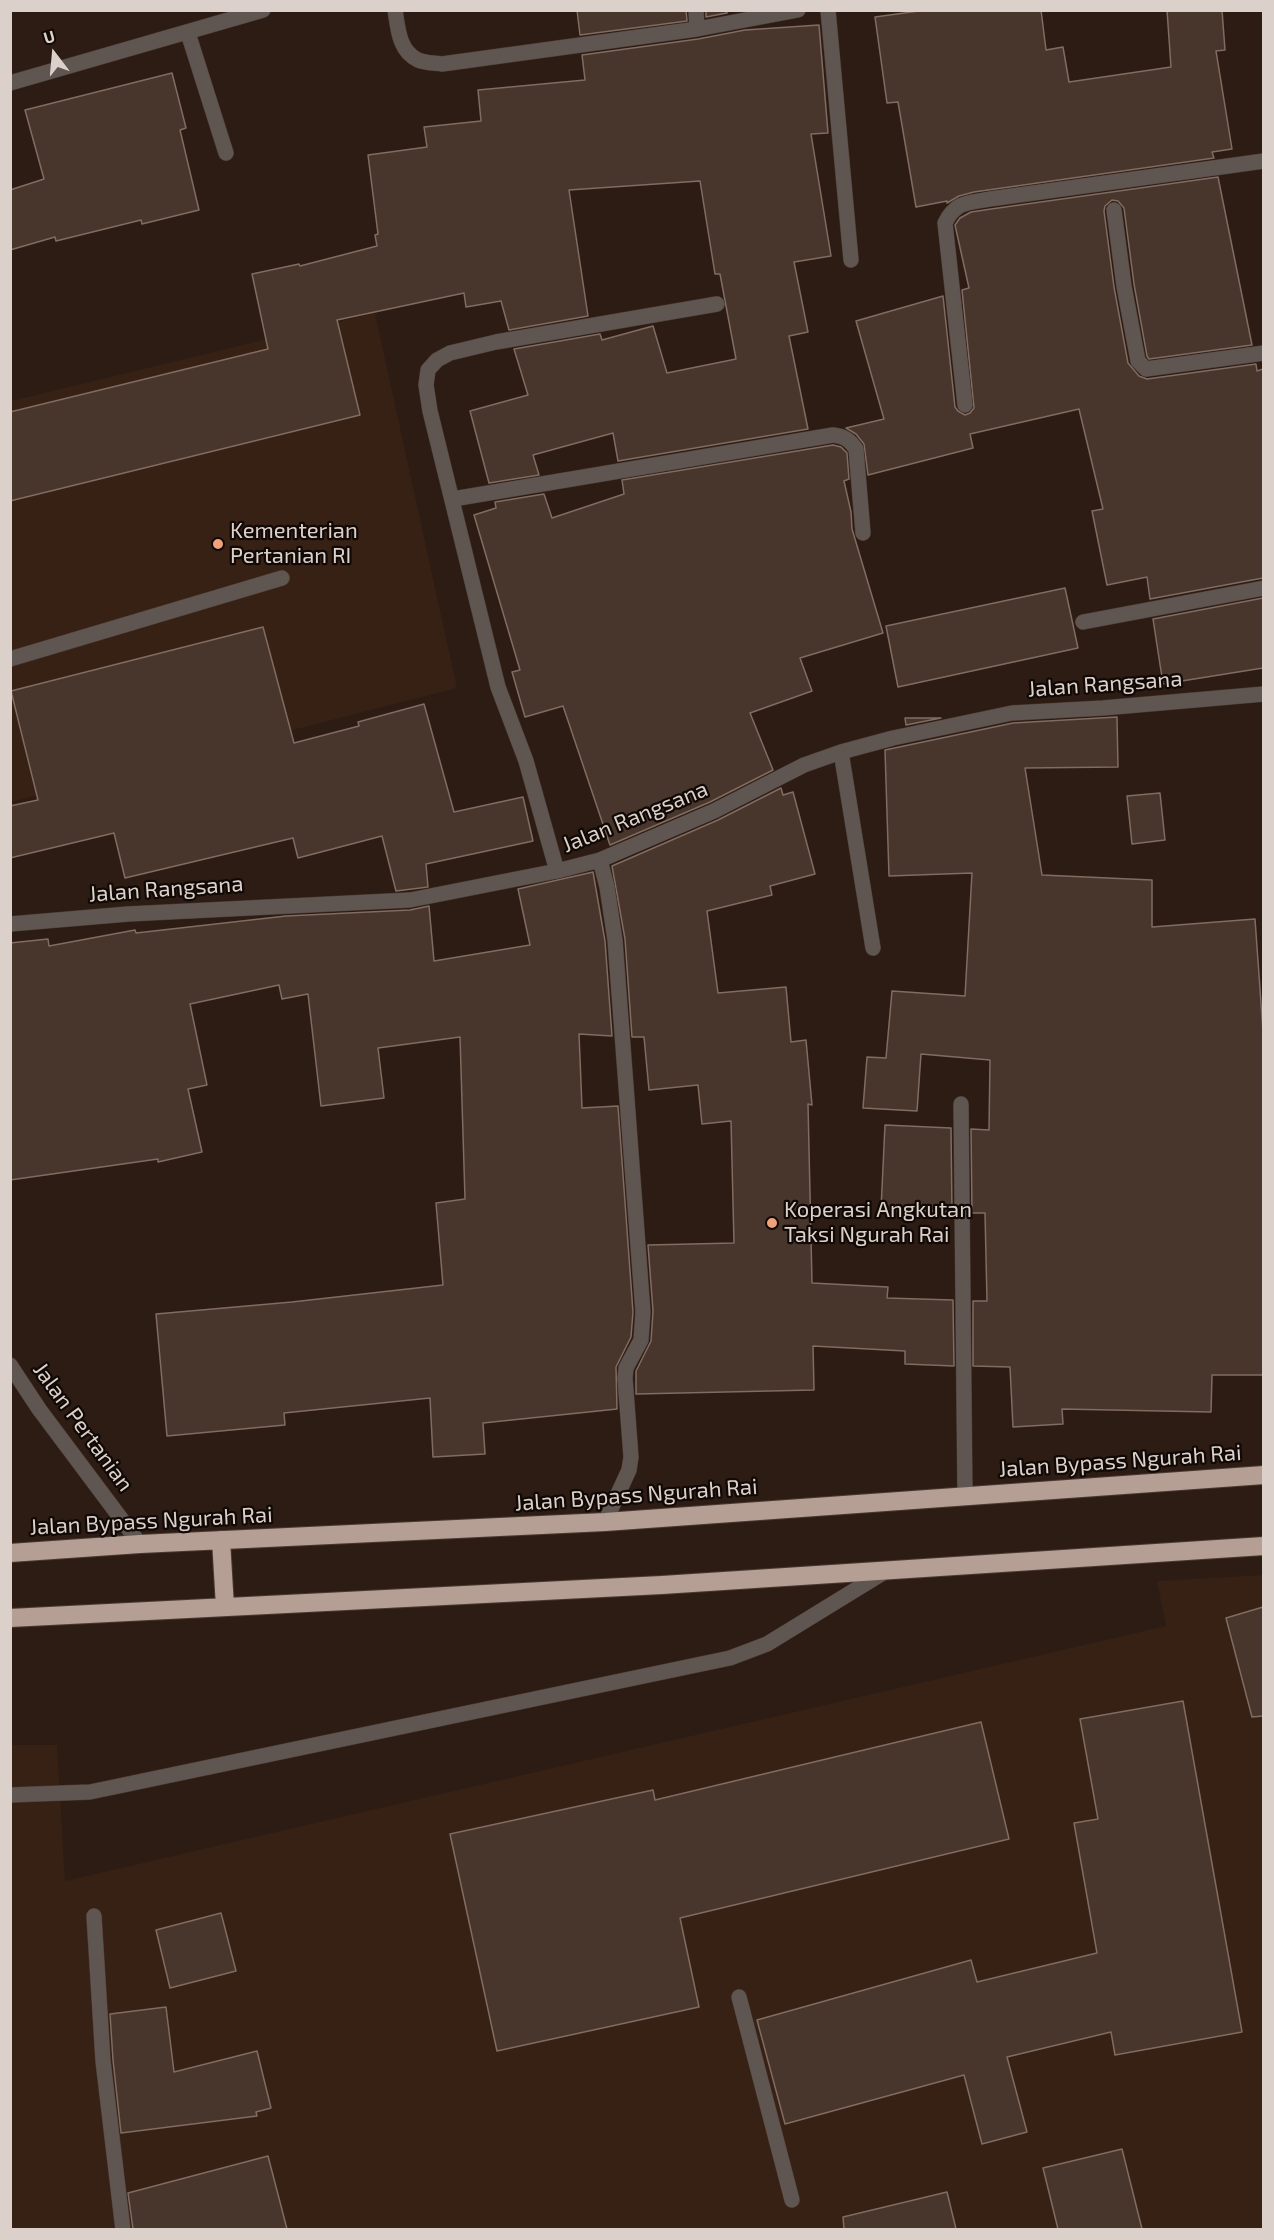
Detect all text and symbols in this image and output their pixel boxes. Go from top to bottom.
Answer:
north arrow [24,24,84,84]
text: U [41,26,57,47]
place label: Kementerian Pertanian RI [230,518,358,570]
marker: Kementerian Pertanian RI [211,537,225,551]
street label: Jalan Rangsana [1027,665,1183,703]
street label: Jalan Rangsana [558,776,712,858]
street label: Jalan Rangsana [88,870,244,908]
place label: Koperasi Angkutan Taksi Ngurah Rai [784,1197,972,1248]
marker: Koperasi Angkutan Taksi Ngurah Rai [765,1216,779,1230]
street label: Jalan Pertanian [27,1357,139,1497]
street label: Jalan Bypass Ngurah Rai [998,1439,1242,1483]
street label: Jalan Bypass Ngurah Rai [514,1473,758,1517]
street label: Jalan Bypass Ngurah Rai [29,1501,273,1541]

